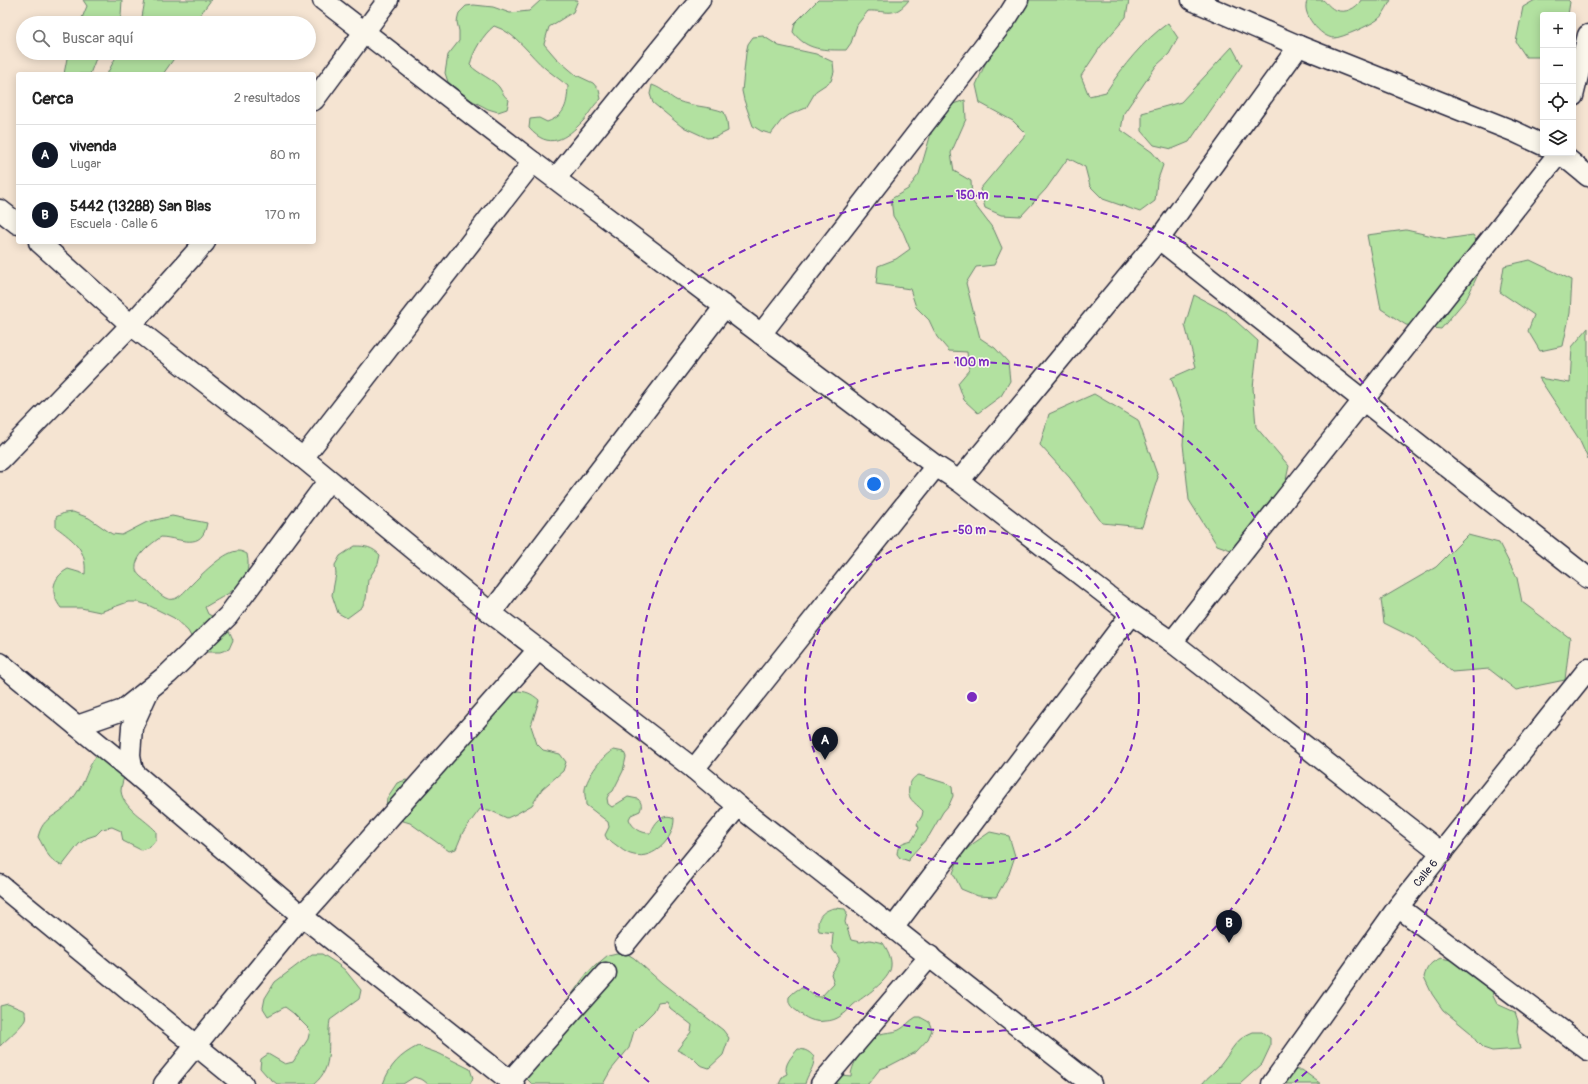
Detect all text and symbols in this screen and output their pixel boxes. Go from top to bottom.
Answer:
map controls [1540,12,1576,156]
button: + [1540,12,1576,48]
search box [16,16,316,60]
icon: search [30,27,52,49]
text: Buscar aquí [62,29,134,48]
button: − [1540,48,1576,84]
button: locate [1540,84,1576,120]
text: Cerca [32,88,73,109]
text: 2 resultados [234,90,300,106]
button: layers [1540,120,1576,156]
text: vivenda [70,137,117,156]
text: A [41,147,49,163]
text: 80 m [270,147,300,163]
text: Lugar [70,156,101,172]
text: 150 m [956,188,989,203]
text: 5442 (13288) San Blas [70,197,211,216]
text: B [41,207,49,223]
text: 170 m [265,207,300,223]
text: Escuela · Calle 6 [70,216,158,232]
text: 100 m [955,355,990,370]
your location [864,474,884,494]
text: 50 m [958,523,986,538]
centre of rings [965,690,979,704]
pin: A [812,727,838,760]
street label: Calle 6 [1411,857,1441,889]
pin: B [1216,910,1242,943]

